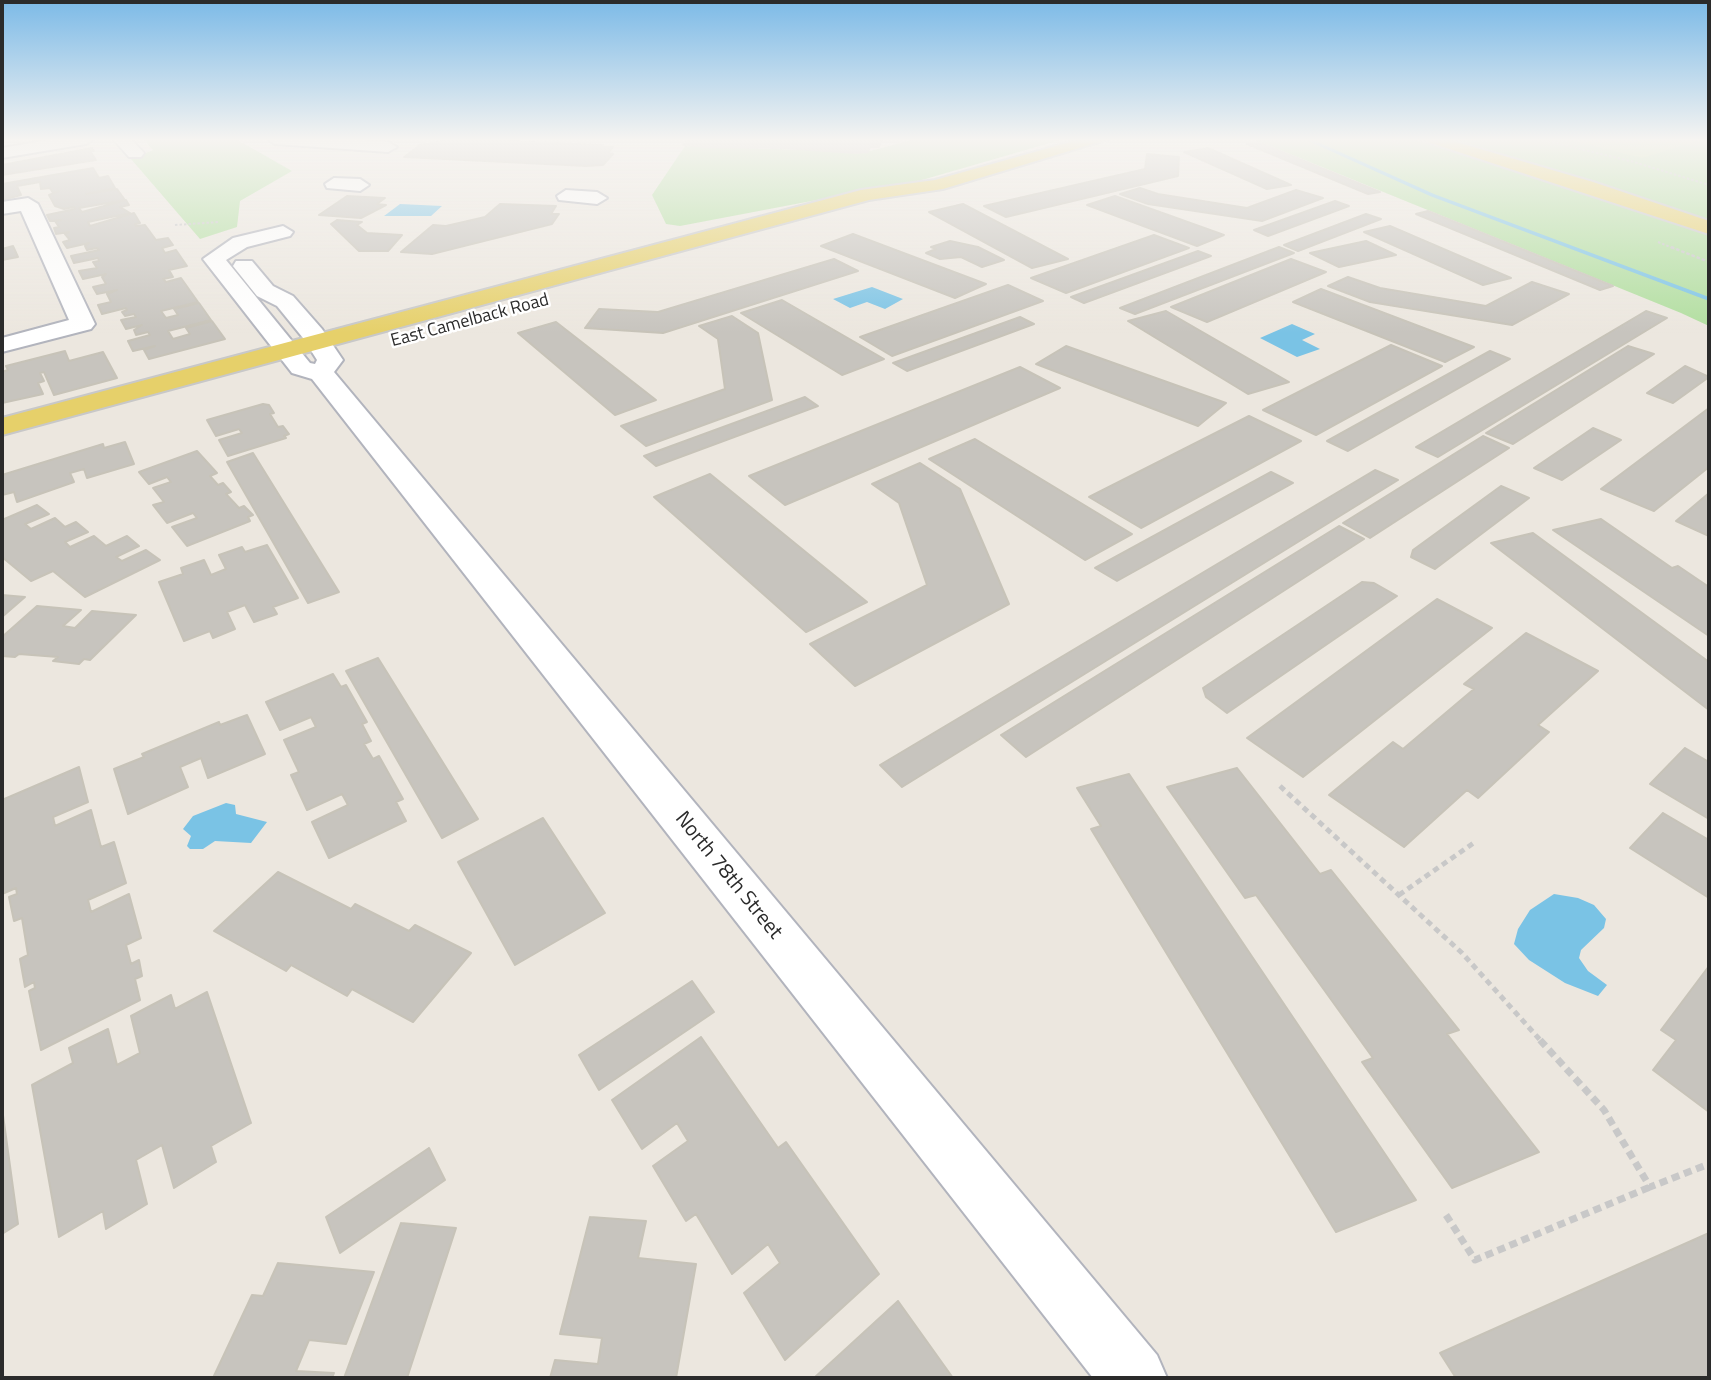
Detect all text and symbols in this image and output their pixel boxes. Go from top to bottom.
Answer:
street label: East Camelback Road [389,290,551,352]
street label: North 78th Street [669,807,787,945]

